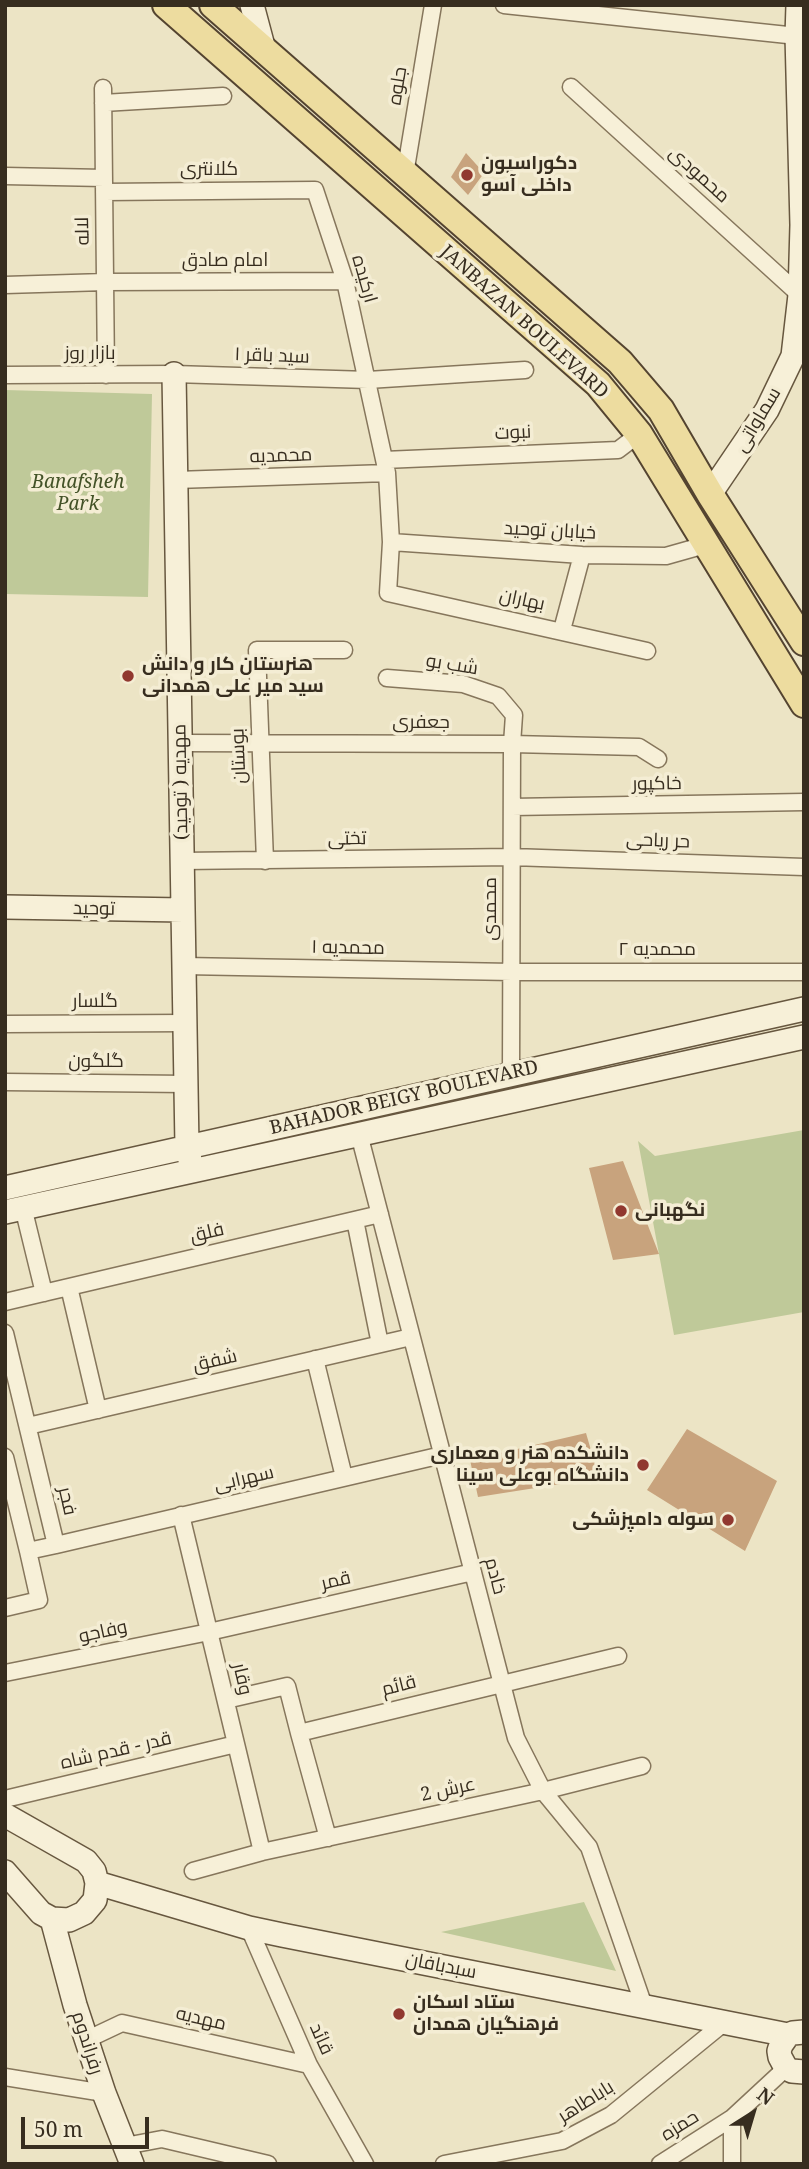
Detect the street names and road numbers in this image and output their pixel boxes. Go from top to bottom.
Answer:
street label: جلوه [384,65,412,107]
street label: محمودی [664,142,734,208]
street label: کلانتری [180,159,238,181]
street label: لاله [71,217,95,245]
street label: JANBAZAN BOULEVARD [435,240,613,404]
street label: امام صادق [182,250,268,272]
street label: ارکیده [346,252,382,306]
street label: بازار روز [64,343,116,365]
street label: سید باقر ۱ [234,343,310,369]
street label: سماواتی [730,383,786,457]
street label: نبوت [494,421,532,445]
street label: محمدیه [249,444,313,468]
street label: خیابان توحید [503,517,597,545]
street label: بهاران [497,584,547,616]
street label: شب بو [424,650,480,680]
street label: جعفری [392,712,450,734]
street label: مهدیه ( توحید) [169,724,193,840]
street label: بوستان [227,728,251,784]
street label: خاکپور [632,772,682,796]
street label: تختی [327,827,367,851]
street label: حر ریاحی [626,828,690,854]
street label: محمدی [480,877,502,941]
street label: توحید [73,897,115,921]
street label: محمدیه ۱ [311,936,385,960]
street label: محمدیه ۲ [618,939,696,961]
street label: گلسار [72,991,118,1013]
street label: گلگون [68,1051,124,1073]
street label: BAHADOR BEIGY BOULEVARD [268,1056,540,1140]
street label: فلق [188,1218,226,1248]
street label: شفق [191,1345,239,1377]
street label: سهرابی [212,1461,276,1497]
street label: فجر [53,1484,81,1518]
street label: خادم [479,1555,511,1597]
street label: قمر [319,1567,353,1595]
street label: وفاجو [77,1616,129,1648]
street label: وقار [227,1661,257,1697]
street label: قائم [379,1671,419,1701]
street label: قدر - قدم شاه [58,1727,174,1775]
street label: عرش 2 [418,1773,478,1807]
street label: سبدبافان [404,1948,478,1984]
street label: مهدیه [174,2002,228,2036]
street label: رفراندوم [66,2009,108,2077]
street label: قائد [304,2020,338,2058]
street label: باباطاهر [554,2076,618,2128]
street label: حمزه [657,2106,703,2146]

